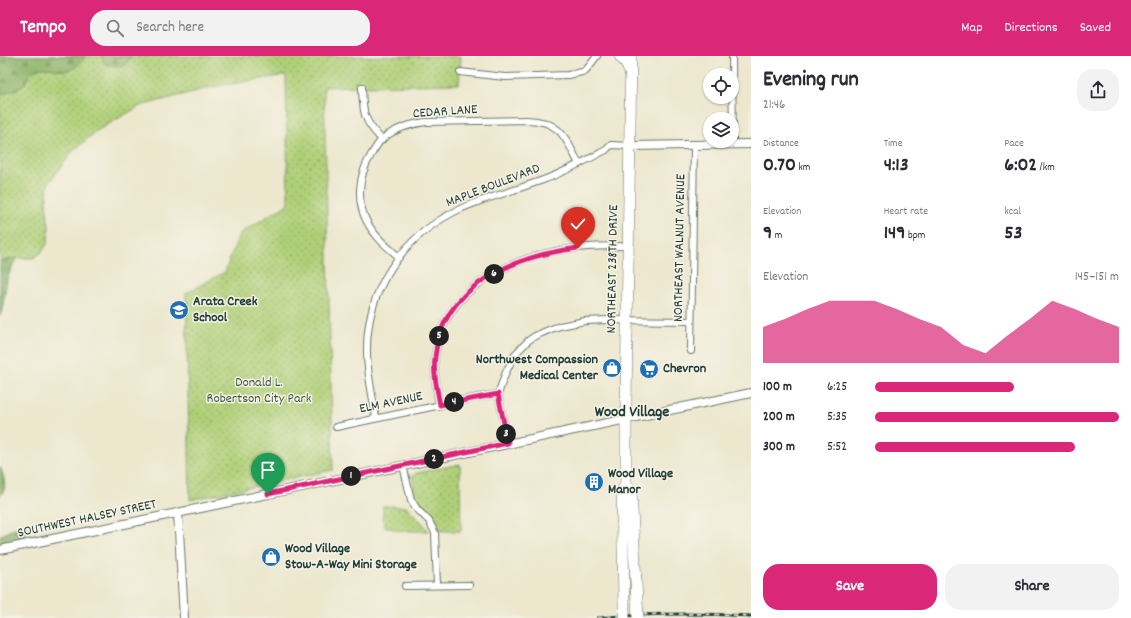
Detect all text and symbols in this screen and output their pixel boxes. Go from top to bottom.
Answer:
search box [90,10,370,46]
text: Tempo [20,15,66,42]
icon: search [104,17,126,39]
text: Search here [136,17,204,39]
text: Map [961,18,983,38]
text: Directions [1005,18,1058,38]
text: Saved [1080,18,1111,38]
text: Evening run [763,65,859,96]
map controls [703,68,739,148]
button: locate [703,68,739,104]
button: share [1077,69,1119,111]
text: 21:46 [763,96,785,115]
street label: CEDAR LANE [412,100,479,124]
button: layers [703,112,739,148]
text: Distance [763,136,799,152]
text: Time [884,136,902,152]
text: Pace [1004,136,1024,152]
text: 0.70 [763,152,796,180]
text: 4:13 [884,152,909,180]
text: 6:02 [1004,152,1037,180]
street label: MAPLE BOULEVARD [443,159,543,213]
text: km [796,160,810,176]
text: /km [1037,160,1055,176]
street label: NORTHEAST WALNUT AVENUE [669,173,691,322]
street label: NORTHEAST 238TH DRIVE [602,204,624,334]
text: Elevation [763,204,801,220]
text: Heart rate [884,204,928,220]
text: kcal [1004,204,1021,220]
pin [561,207,595,248]
icon: check [567,213,589,235]
text: 9 [763,220,772,248]
text: 149 [884,220,906,248]
text: 53 [1004,220,1022,248]
text: m [772,228,782,244]
text: bpm [906,228,925,244]
pin: 6 [484,264,504,284]
text: 6 [491,266,497,282]
text: Elevation [763,268,808,287]
text: 145–151 m [1075,268,1119,287]
place label: Arata Creek School [193,292,258,328]
school or university icon: Arata Creek School [168,299,190,321]
pin: 5 [429,326,449,346]
text: 5 [436,328,442,344]
place label: Northwest Compassion Medical Center [476,350,599,386]
shop icon: Northwest Compassion Medical Center [601,357,623,379]
supermarket icon: Chevron [638,358,660,380]
place label: Chevron [663,359,707,379]
park label: Donald L. Robertson City Park [207,373,312,409]
text: 100 m [763,378,792,397]
text: 6:25 [827,378,847,397]
street label: ELM AVENUE [357,386,425,419]
pin: 4 [444,392,464,412]
text: 4 [452,394,456,410]
district label: Wood Village [595,401,669,424]
text: 200 m [763,408,795,427]
text: 5:35 [827,408,847,427]
pin: 3 [496,424,516,444]
text: 3 [504,426,508,442]
text: 300 m [763,438,795,457]
text: 5:52 [827,438,847,457]
pin: 2 [424,449,444,469]
text: 2 [432,451,436,467]
pin [251,453,285,494]
icon: arrive [257,459,279,481]
place label: Wood Village Manor [608,464,673,500]
pin: 1 [341,466,361,486]
text: 1 [350,468,352,484]
building icon: Wood Village Manor [583,471,605,493]
street label: SOUTHWEST HALSEY STREET [16,494,159,543]
place label: Wood Village Stow-A-Way Mini Storage [285,539,417,575]
shop icon: Wood Village Stow-A-Way Mini Storage [260,546,282,568]
button: Save [763,564,937,610]
button: Share [945,564,1119,610]

